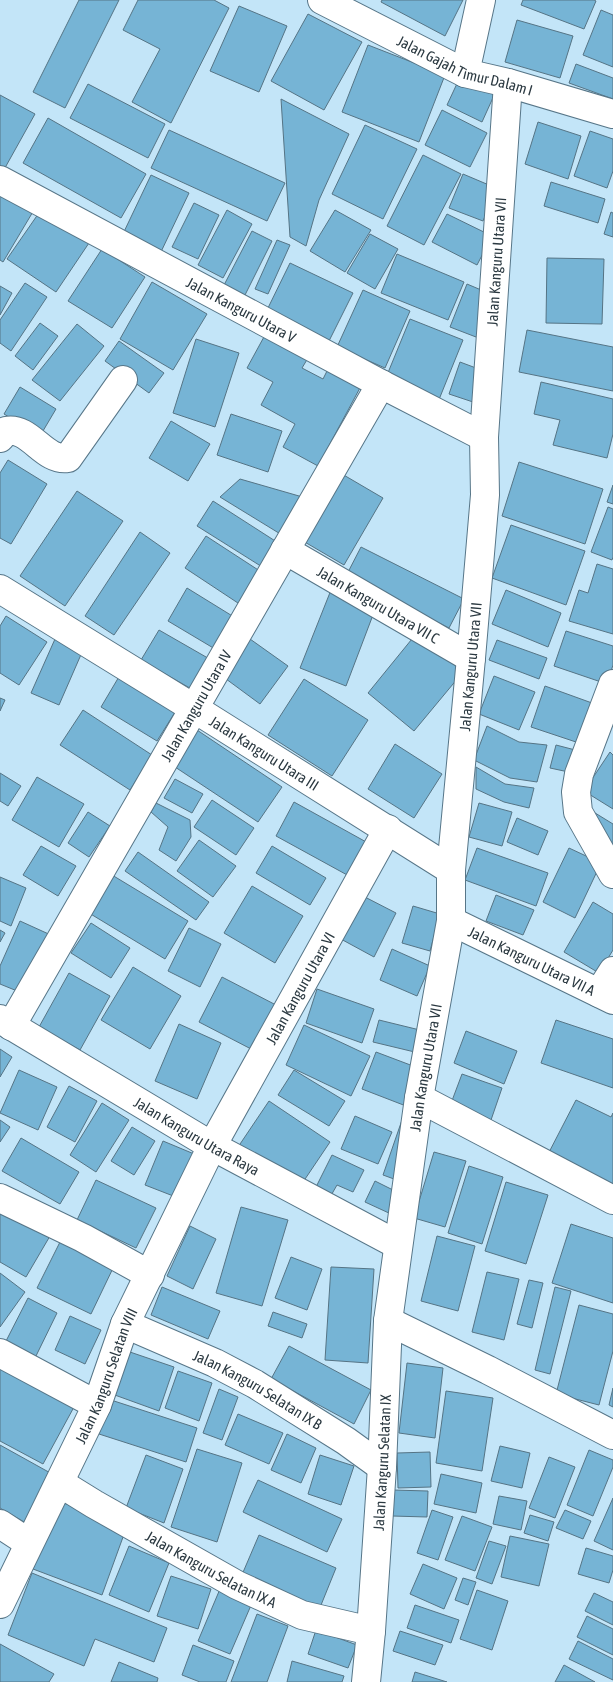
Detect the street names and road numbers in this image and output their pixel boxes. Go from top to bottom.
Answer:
street label: Jalan Gajah Timur Dalam I [395,31,535,98]
street label: Jalan Kanguru Utara VII [483,197,509,327]
street label: Jalan Kanguru Utara V [184,273,300,346]
street label: Jalan Kanguru Utara VII C [314,562,443,646]
street label: Jalan Kanguru Utara VII [456,602,484,732]
street label: Jalan Kanguru Utara IV [157,646,235,764]
street label: Jalan Kanguru Utara III [207,712,322,793]
street label: Jalan Kanguru Utara VII A [466,922,599,999]
street label: Jalan Kanguru Utara VI [262,929,338,1047]
street label: Jalan Kanguru Utara VII [406,1002,444,1132]
street label: Jalan Kanguru Utara Raya [131,1093,263,1178]
street label: Jalan Kanguru Selatan VIII [71,1305,140,1446]
street label: Jalan Kanguru Selatan IX B [191,1346,325,1432]
street label: Jalan Kanguru Selatan IX [369,1394,393,1531]
street label: Jalan Kanguru Selatan IX A [143,1527,280,1611]

